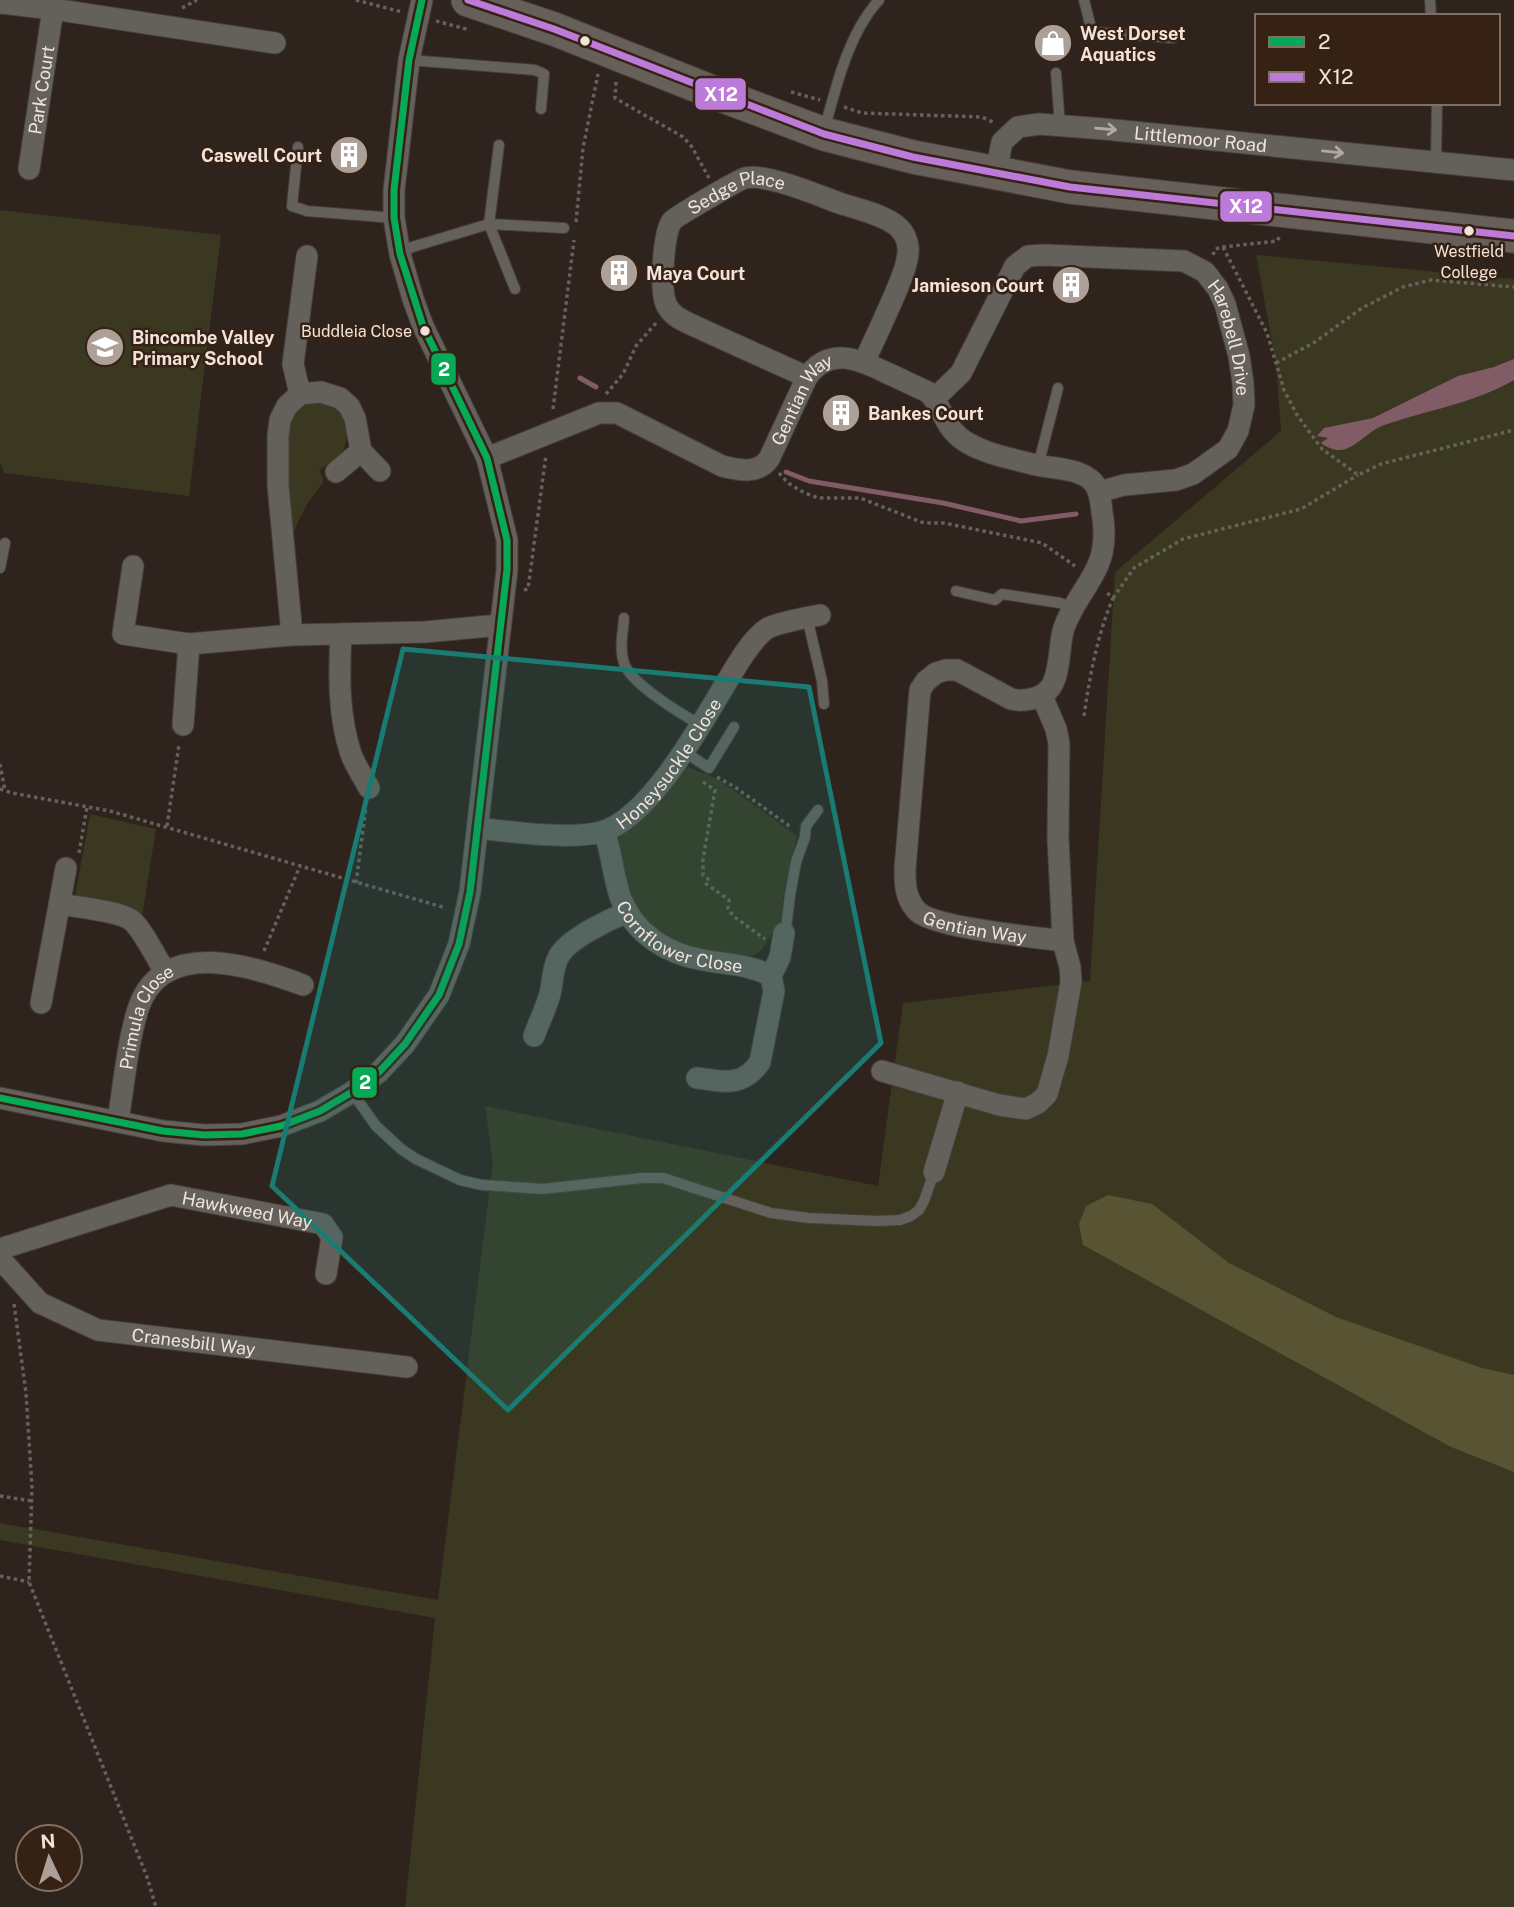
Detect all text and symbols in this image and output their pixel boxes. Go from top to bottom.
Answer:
legend [1255,14,1500,105]
shop icon: West Dorset Aquatics [1032,22,1074,64]
place label: West Dorset Aquatics [1080,23,1186,65]
text: 2 [1318,29,1331,54]
unlabelled marker [578,34,592,48]
street label: Park Court [24,44,58,136]
text: X12 [1318,64,1354,89]
line badge: X12 [694,77,747,111]
text: X12 [704,83,738,105]
street label: Littlemoor Road [1133,122,1268,156]
one-way arrow [1095,123,1117,136]
building icon: Caswell Court [328,134,370,176]
place label: Caswell Court [201,145,322,166]
one-way arrow [1321,145,1344,158]
street label: Sedge Place [684,166,788,219]
line badge: X12 [1219,190,1273,223]
text: X12 [1229,195,1263,217]
marker: Westfield College [1462,224,1476,238]
place label: Westfield College [1434,242,1504,282]
building icon: Maya Court [598,252,640,294]
place label: Maya Court [646,263,745,284]
building icon: Jamieson Court [1050,264,1092,306]
place label: Jamieson Court [912,275,1044,296]
street label: Harebell Drive [1204,275,1254,396]
place label: Buddleia Close [301,322,412,341]
marker: Buddleia Close [418,324,432,338]
school or university icon: Bincombe Valley Primary School [84,326,126,368]
place label: Bincombe Valley Primary School [132,327,274,369]
street label: Gentian Way [766,349,835,449]
line badge: 2 [430,352,457,386]
text: 2 [438,358,450,380]
building icon: Bankes Court [820,392,862,434]
place label: Bankes Court [868,403,984,424]
street label: Honeysuckle Close [612,694,725,833]
street label: Cornflower Close [613,897,744,976]
street label: Gentian Way [920,906,1028,947]
street label: Primula Close [115,960,177,1071]
line badge: 2 [351,1066,378,1099]
text: 2 [359,1071,371,1093]
street label: Hawkweed Way [180,1187,315,1232]
street label: Cranesbill Way [131,1324,257,1359]
north arrow [14,1823,84,1893]
text: N [40,1830,56,1853]

